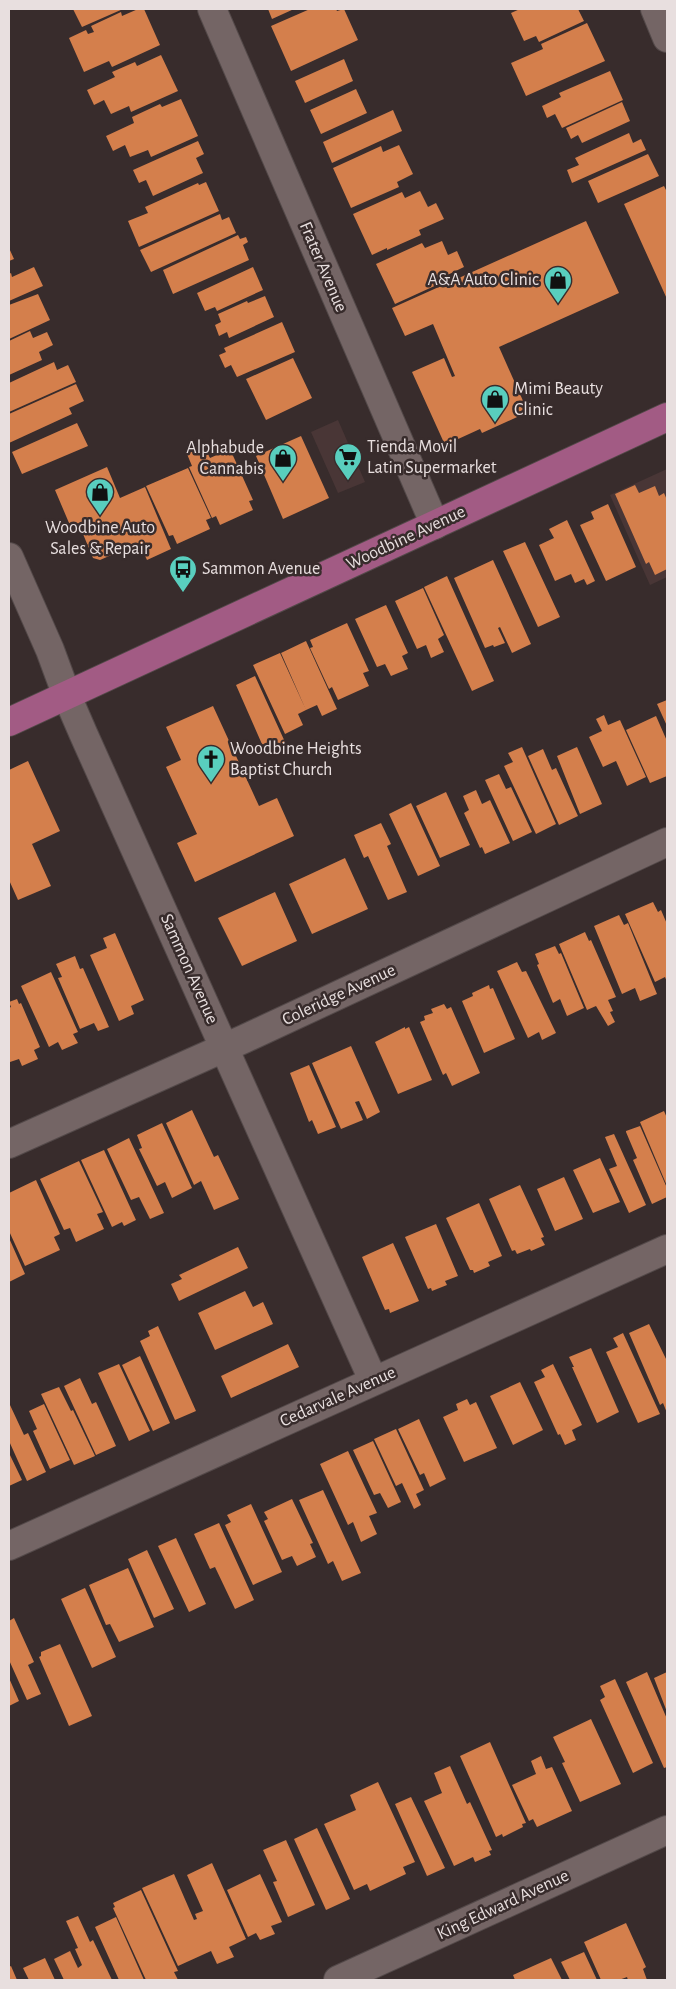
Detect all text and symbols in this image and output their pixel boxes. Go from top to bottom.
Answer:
street label: Frater Avenue [296,219,350,315]
shop icon: A&A Auto Clinic [543,265,573,304]
place label: A&A Auto Clinic [427,271,539,289]
place label: Mimi Beauty Clinic [514,380,603,419]
shop icon: Mimi Beauty Clinic [480,384,510,423]
place label: Tienda Movil Latin Supermarket [367,438,497,477]
place label: Alphabude Cannabis [186,439,264,478]
supermarket icon: Tienda Movil Latin Supermarket [333,442,363,481]
shop icon: Alphabude Cannabis [268,443,298,482]
shop icon: Woodbine Auto Sales & Repair [85,477,115,516]
street label: Woodbine Avenue [344,503,468,573]
place label: Woodbine Auto Sales & Repair [45,519,155,558]
bus stop icon: Sammon Avenue [168,554,198,593]
place label: Sammon Avenue [202,560,320,578]
place label: Woodbine Heights Baptist Church [230,740,362,779]
church icon: Woodbine Heights Baptist Church [196,744,226,783]
street label: Sammon Avenue [157,911,221,1027]
street label: Coleridge Avenue [280,961,398,1029]
street label: Cedarvale Avenue [277,1363,399,1431]
street label: King Edward Avenue [434,1867,572,1943]

